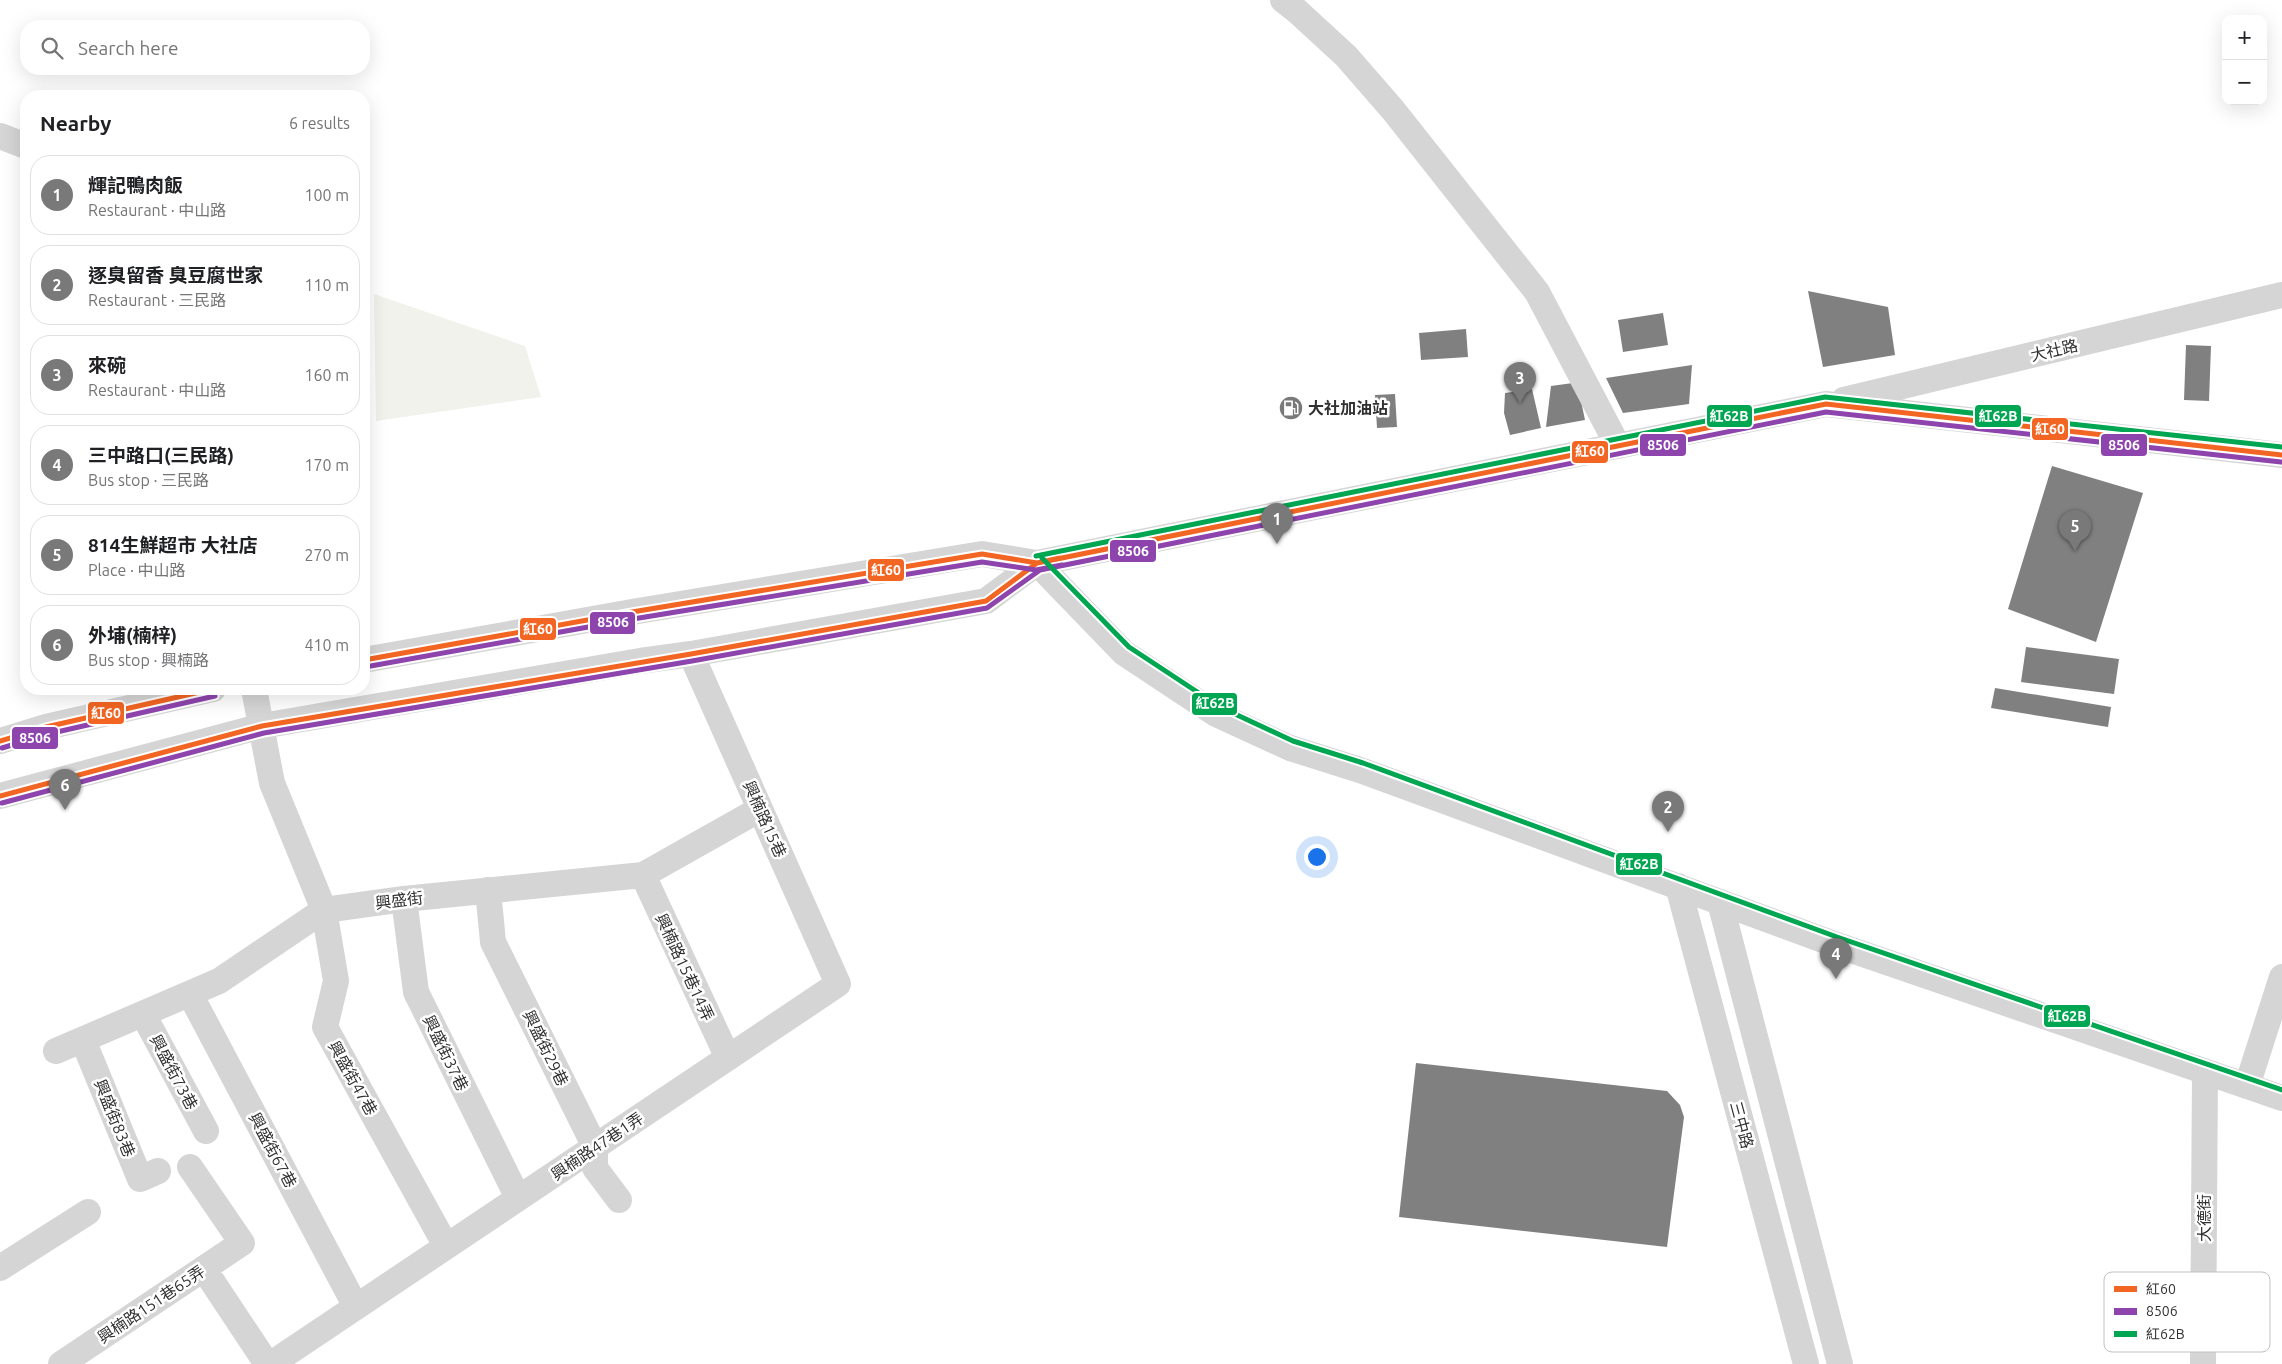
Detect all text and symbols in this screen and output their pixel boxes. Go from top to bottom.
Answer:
map controls [2222,15,2267,105]
button: + [2222,15,2267,60]
search box [20,20,370,75]
icon: search [38,34,66,62]
text: Search here [78,37,178,59]
button: − [2222,60,2267,105]
text: Nearby [40,111,111,135]
text: 6 results [289,114,350,132]
text: 輝記鴨肉飯 [88,174,183,196]
text: 1 [52,186,62,204]
text: 100 m [304,186,349,204]
text: Restaurant · 中山路 [88,201,226,219]
text: 逐臭留香 臭豆腐世家 [88,264,264,286]
text: 2 [52,276,62,294]
text: 110 m [304,276,349,294]
text: Restaurant · 三民路 [88,291,226,309]
street label: 大社路 [2029,336,2079,364]
text: 來碗 [88,354,126,376]
pin: 3 [1504,362,1536,403]
text: 3 [52,366,62,384]
text: 160 m [304,366,349,384]
text: Restaurant · 中山路 [88,381,226,399]
fuel station icon: 大社加油站 [1278,395,1304,421]
place label: 大社加油站 [1308,399,1388,417]
line badge: 紅62B [1706,404,1753,428]
line badge: 紅62B [1974,404,2022,428]
text: 紅62B [1709,408,1749,424]
text: 紅62B [1978,408,2018,424]
line badge: 紅60 [2031,417,2069,441]
text: 紅60 [2035,421,2065,437]
line badge: 8506 [1639,433,1687,457]
line badge: 8506 [2100,433,2148,457]
text: 8506 [1647,437,1679,453]
text: 8506 [2108,437,2140,453]
line badge: 紅60 [1571,440,1609,464]
text: 紅60 [1575,443,1605,459]
text: 三中路口(三民路) [88,444,234,466]
text: 4 [52,456,62,474]
text: 170 m [304,456,349,474]
text: Bus stop · 三民路 [88,471,209,489]
pin: 1 [1261,503,1293,544]
pin: 5 [2059,510,2091,551]
text: 814生鮮超市 大社店 [88,534,258,556]
line badge: 8506 [1109,539,1157,563]
text: 8506 [1117,543,1149,559]
text: 5 [52,546,62,564]
text: 270 m [304,546,349,564]
line badge: 紅60 [867,558,905,582]
text: Place · 中山路 [88,561,186,579]
text: 紅60 [871,562,901,578]
line badge: 8506 [589,611,636,635]
text: 8506 [597,614,629,630]
line badge: 紅60 [519,617,557,641]
text: 紅60 [523,621,553,637]
text: 外埔(楠梓) [88,624,177,646]
text: 6 [52,636,62,654]
text: 410 m [304,636,349,654]
text: Bus stop · 興楠路 [88,651,209,669]
line badge: 紅62B [1191,692,1238,716]
text: 紅62B [1195,695,1235,711]
line badge: 紅60 [87,701,125,725]
text: 紅60 [91,705,121,721]
line badge: 8506 [11,726,59,750]
text: 8506 [19,730,51,746]
pin: 6 [49,769,81,810]
street label: 興楠路15巷 [740,778,790,860]
pin: 2 [1652,791,1684,832]
your location [1304,844,1330,870]
line badge: 紅62B [1615,852,1663,876]
text: 紅62B [1619,856,1659,872]
street label: 興盛街 [374,888,424,912]
street label: 興楠路15巷14弄 [652,911,718,1023]
pin: 4 [1820,938,1852,979]
line badge: 紅62B [2043,1004,2091,1028]
street label: 興盛街29巷 [520,1007,572,1089]
text: 紅62B [2047,1008,2087,1024]
street label: 興盛街37巷 [420,1012,472,1094]
street label: 興盛街73巷 [147,1032,201,1112]
street label: 興盛街47巷 [325,1038,381,1118]
street label: 興盛街83巷 [91,1077,139,1159]
street label: 三中路 [1727,1099,1757,1151]
street label: 興楠路47巷1弄 [548,1109,646,1183]
street label: 興盛街67巷 [246,1110,300,1190]
street label: 大德街 [2195,1194,2213,1242]
street label: 興楠路151巷65弄 [94,1262,208,1346]
legend [2104,1272,2270,1352]
text: 紅60 [2146,1281,2176,1297]
text: 8506 [2146,1303,2178,1319]
text: 紅62B [2146,1326,2185,1342]

